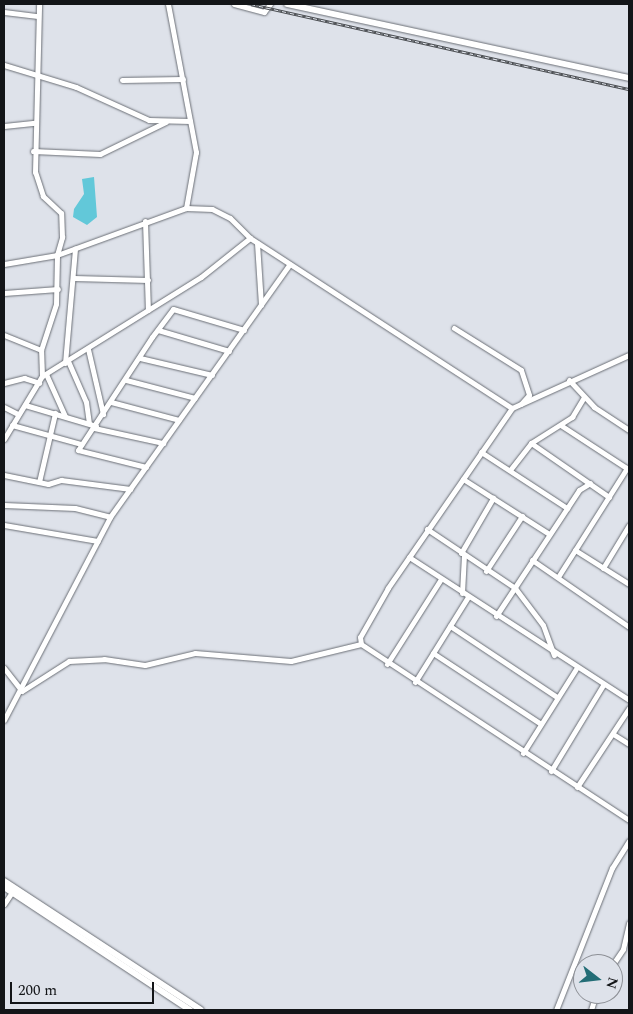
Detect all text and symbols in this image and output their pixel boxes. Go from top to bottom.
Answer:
north arrow [573,954,623,1004]
scale bar [12,972,156,1004]
text: N [600,975,624,991]
text: 200 m [18,979,57,1002]

